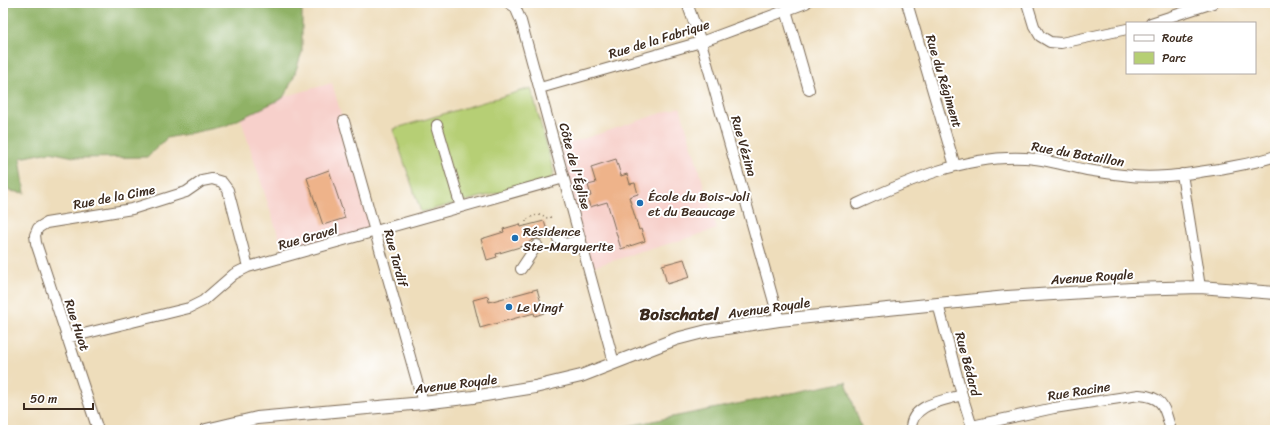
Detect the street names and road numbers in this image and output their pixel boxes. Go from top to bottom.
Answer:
street label: Rue de la Fabrique [606,13,713,65]
street label: Rue du Régiment [919,32,969,131]
street label: Rue Vézina [724,113,764,180]
street label: Côte de l'Église [552,120,598,212]
street label: Rue du Bataillon [1030,135,1126,173]
street label: Rue de la Cime [71,178,157,216]
street label: Rue Gravel [275,217,341,257]
street label: Rue Tardif [377,227,415,291]
street label: Avenue Royale [1049,263,1134,291]
street label: Avenue Royale [726,291,811,325]
street label: Rue Huot [58,296,96,354]
street label: Rue Bédard [948,329,988,400]
street label: Avenue Royale [413,368,498,401]
street label: Rue Racine [1046,375,1112,407]

